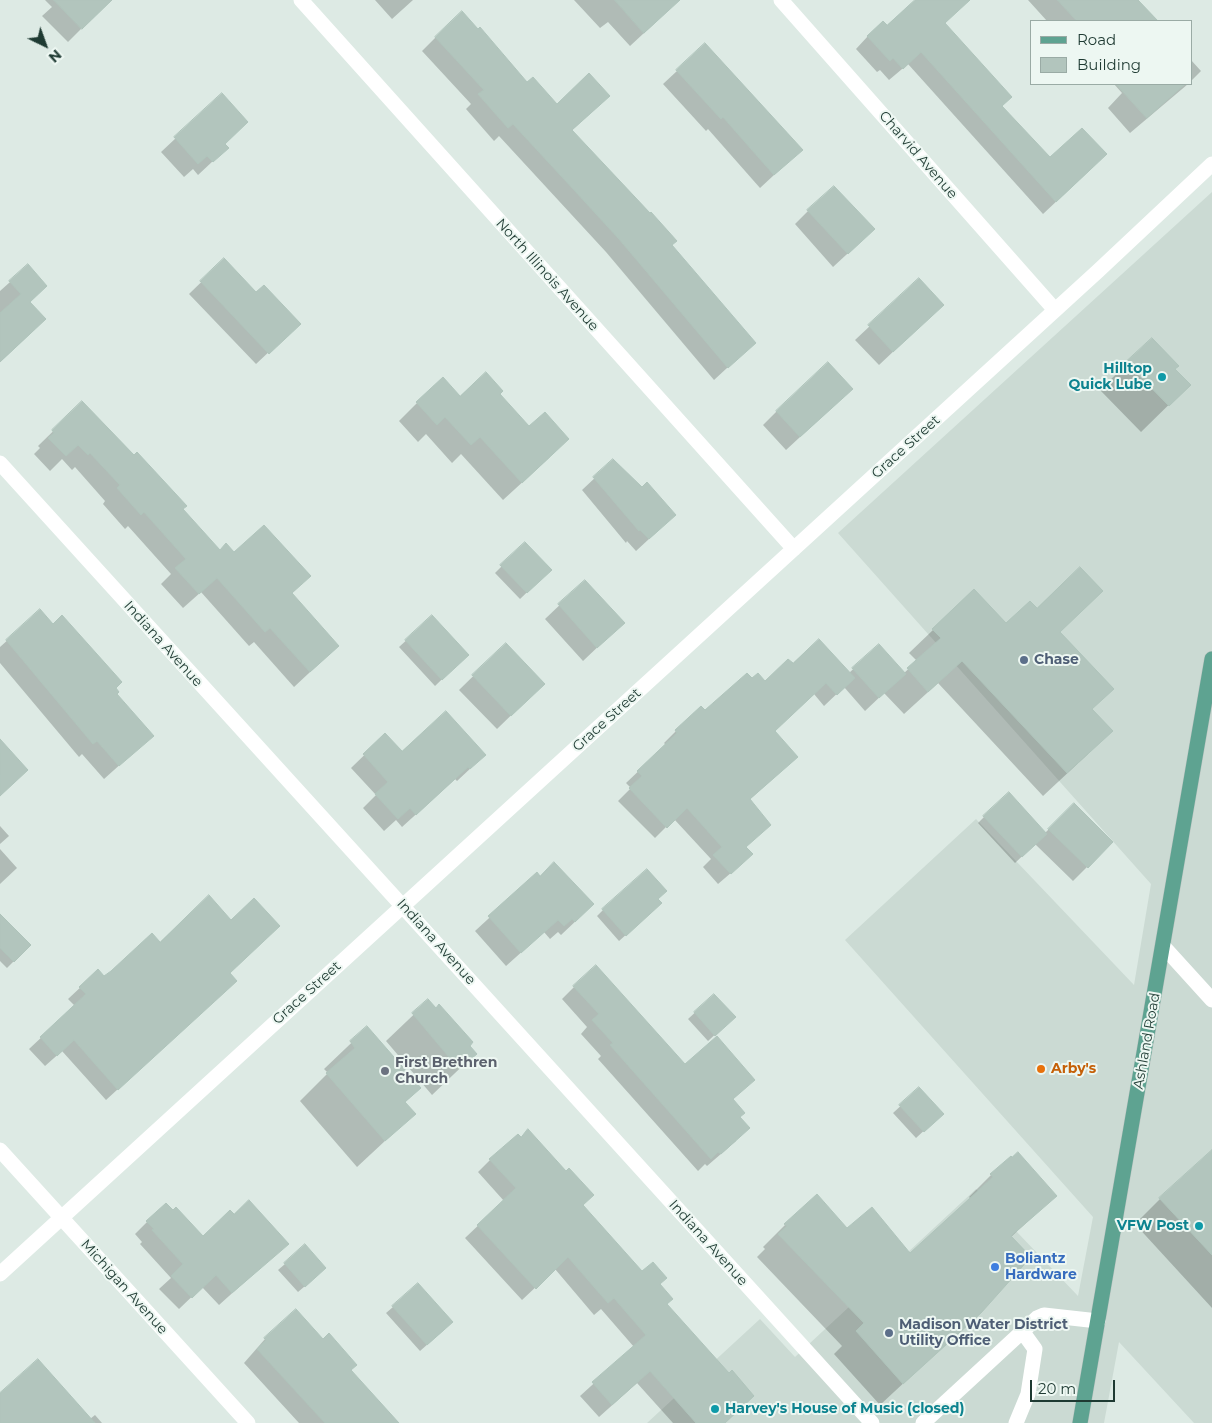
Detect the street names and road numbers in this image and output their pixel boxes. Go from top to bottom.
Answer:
street label: Charvid Avenue [875,108,961,202]
street label: North Illinois Avenue [492,215,602,335]
street label: Grace Street [868,412,944,482]
street label: Indiana Avenue [120,598,206,690]
street label: Grace Street [569,685,645,755]
street label: Indiana Avenue [393,896,479,988]
street label: Grace Street [269,958,345,1028]
street label: Ashland Road [1130,992,1164,1090]
street label: Indiana Avenue [665,1197,751,1289]
street label: Michigan Avenue [77,1236,171,1338]

